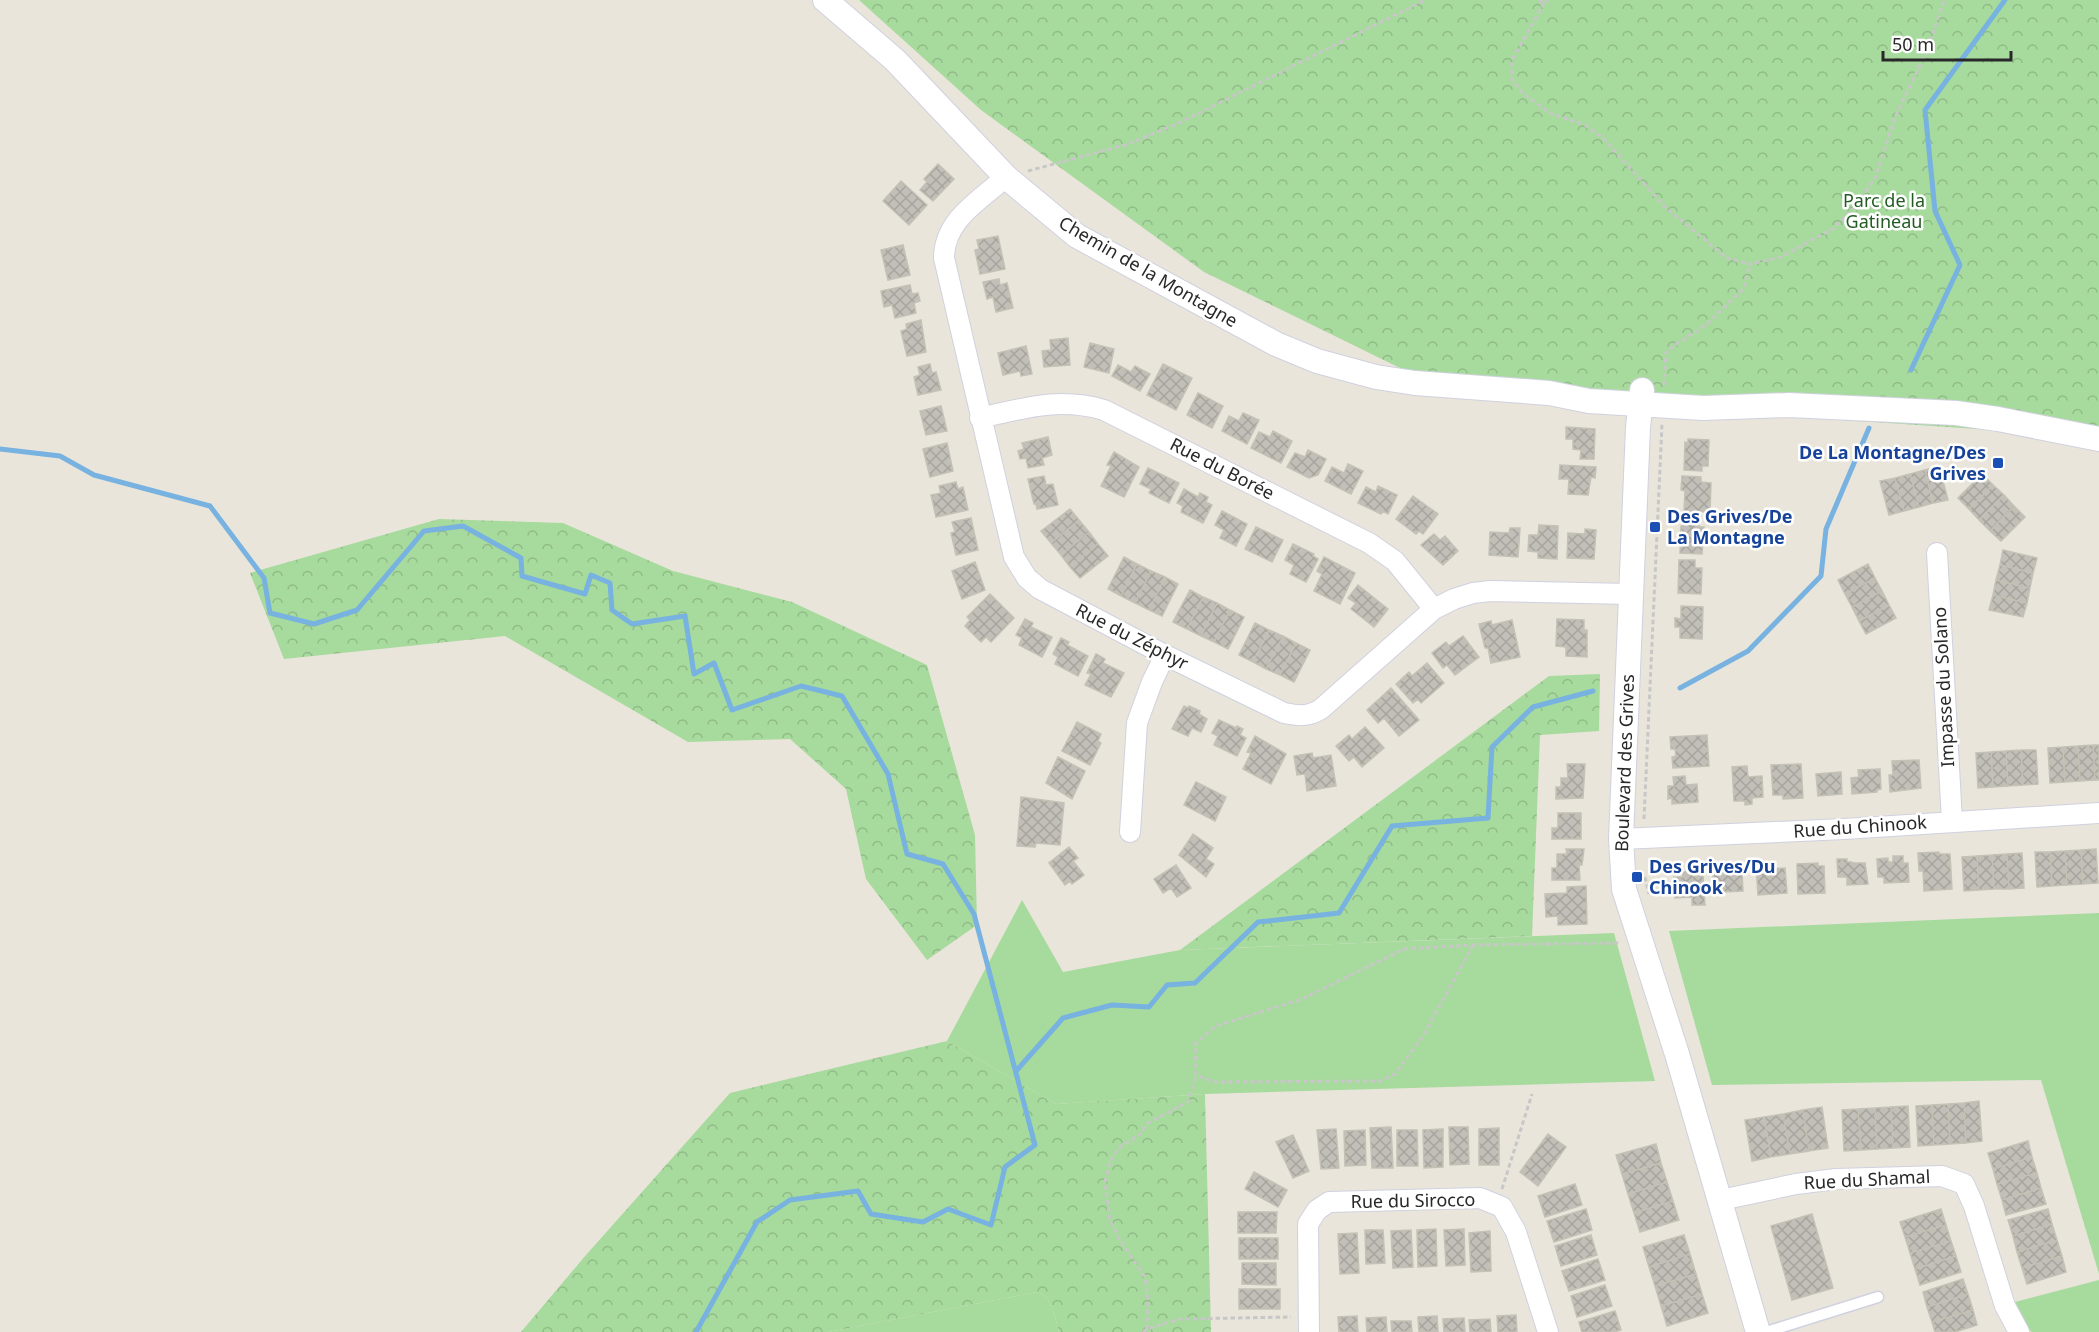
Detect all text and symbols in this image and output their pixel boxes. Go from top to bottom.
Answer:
scale bar [1883,24,2010,62]
text: 50 m [1892,32,1934,56]
park label: Parc de la Gatineau [1843,188,1925,233]
street label: Chemin de la Montagne [1055,210,1242,332]
street label: Rue du Borée [1166,432,1279,505]
place label: De La Montagne/Des Grives [1799,440,1986,485]
marker: De La Montagne/Des Grives [1991,456,2005,470]
place label: Des Grives/De La Montagne [1667,504,1793,549]
marker: Des Grives/De La Montagne [1648,520,1662,534]
street label: Rue du Zéphyr [1072,597,1193,675]
street label: Impasse du Solano [1927,606,1959,768]
street label: Boulevard des Grives [1609,674,1639,852]
street label: Rue du Chinook [1792,809,1928,843]
place label: Des Grives/Du Chinook [1649,854,1776,899]
marker: Des Grives/Du Chinook [1630,870,1644,884]
street label: Rue du Shamal [1803,1164,1931,1194]
street label: Rue du Sirocco [1350,1187,1476,1213]

